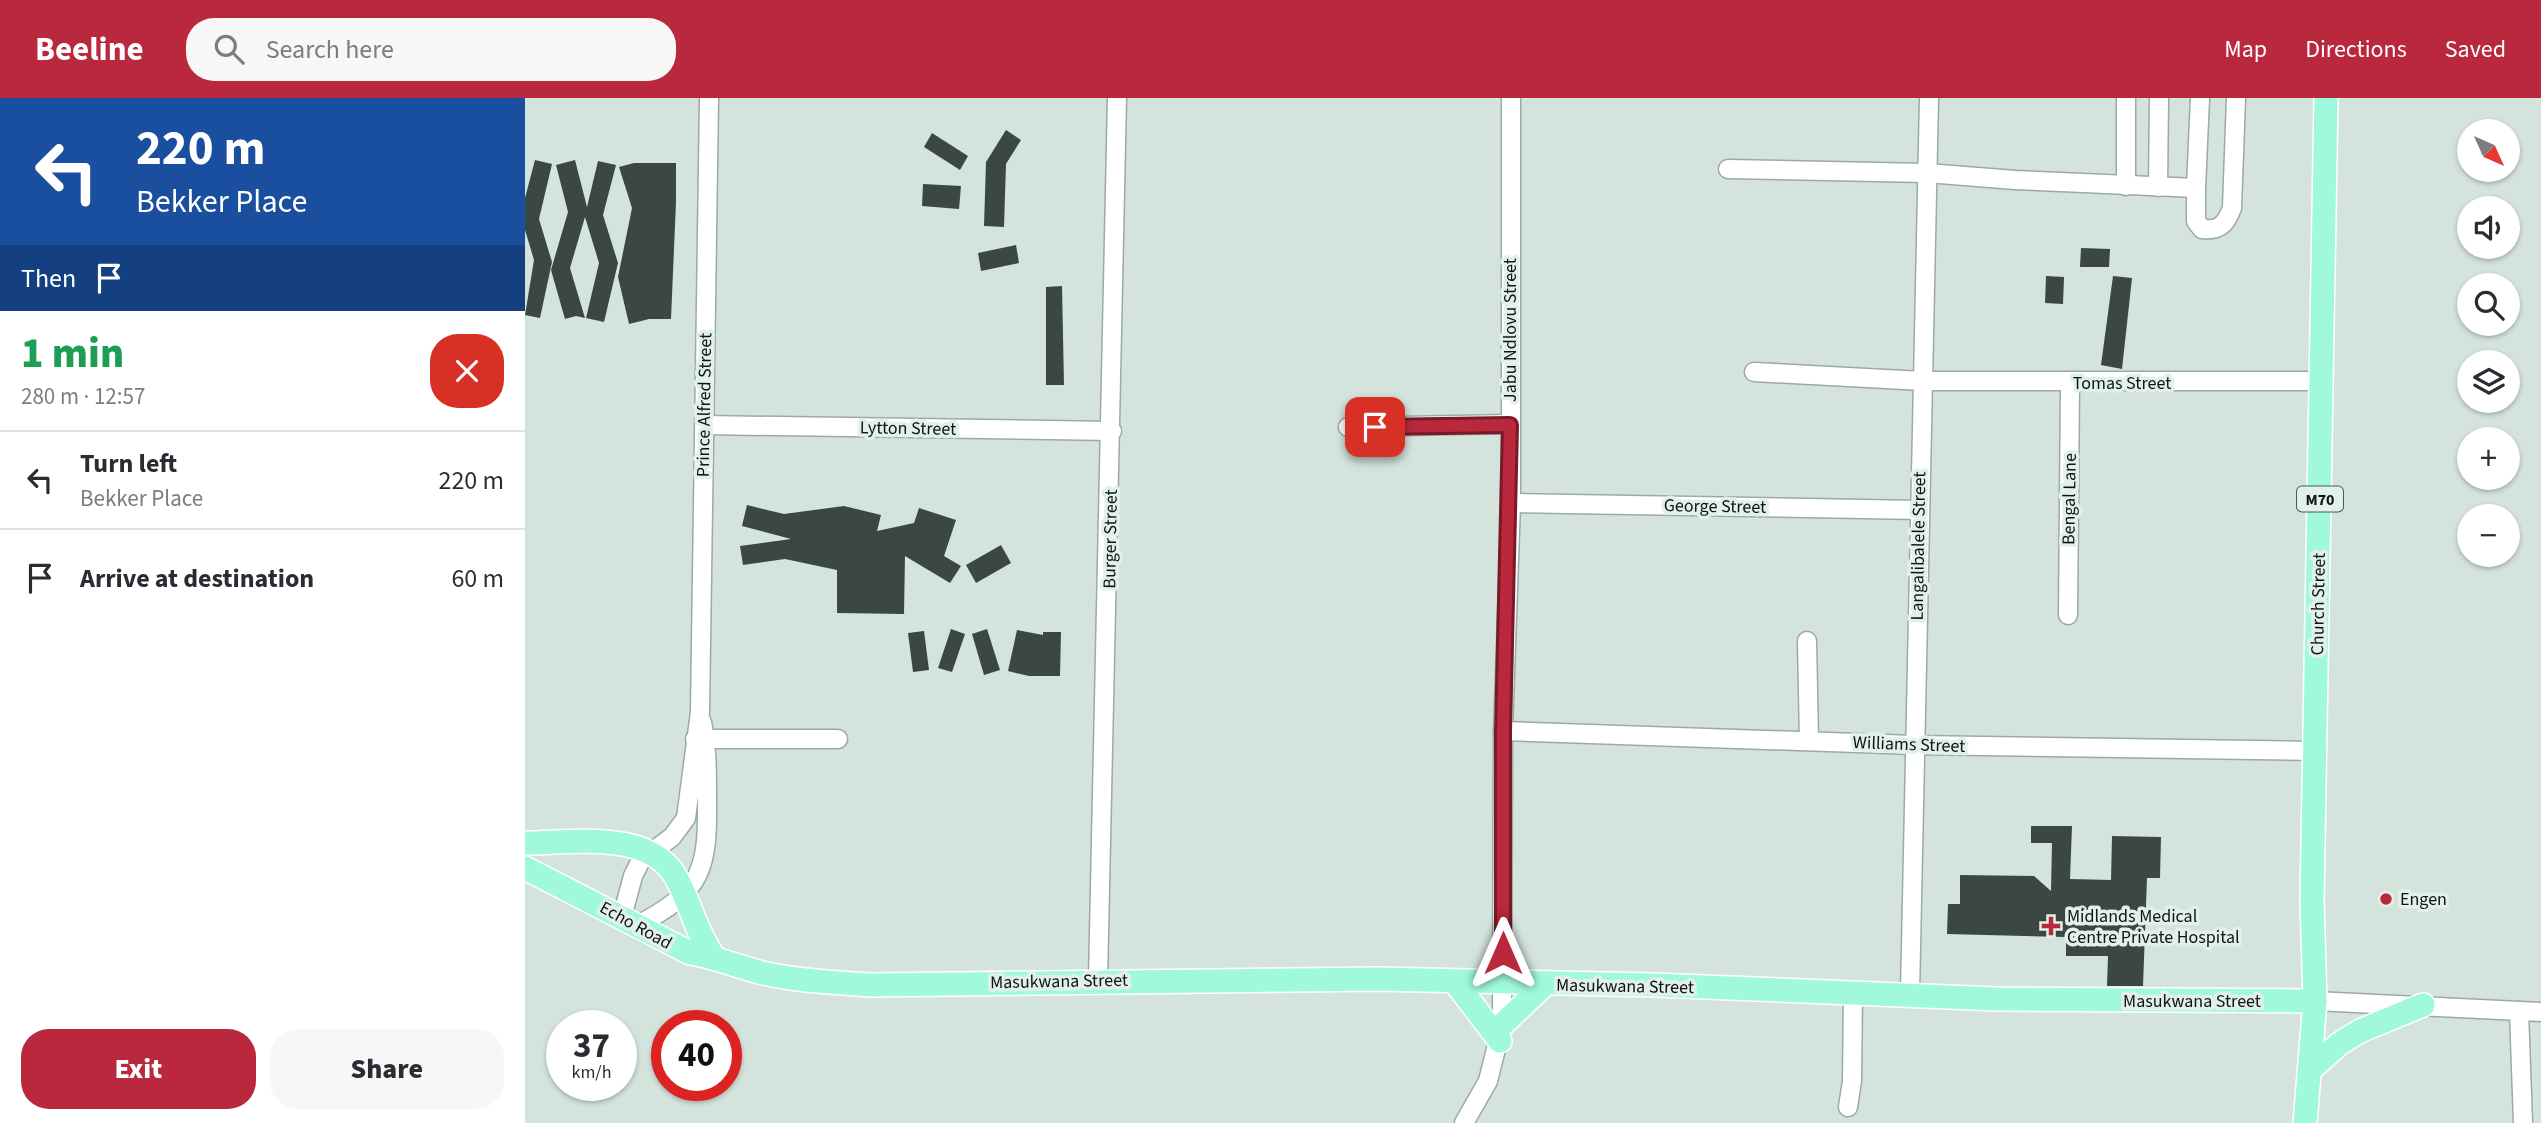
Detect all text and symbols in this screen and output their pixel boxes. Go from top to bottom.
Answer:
search box [186,18,676,81]
text: Beeline [35,26,144,73]
icon: search [210,30,248,68]
text: Search here [266,31,394,68]
text: Map [2224,32,2267,67]
text: Directions [2305,32,2407,67]
text: Saved [2445,32,2506,67]
text: 220 m [136,114,265,184]
north arrow [2457,119,2520,182]
map controls [2457,119,2520,567]
icon: left [21,126,112,217]
text: Bekker Place [136,179,307,225]
button: sound [2457,196,2520,259]
street label: Jabu Ndlovu Street [1498,258,1523,402]
icon: arrive [90,259,128,297]
text: Then [21,260,76,297]
button: search [2457,273,2520,336]
text: 1 min [21,324,124,384]
street label: Prince Alfred Street [691,333,718,477]
button: close [430,334,504,408]
button: layers [2457,350,2520,413]
street label: Tomas Street [2073,371,2171,396]
text: 280 m · 12:57 [21,380,145,413]
pin [1345,397,1405,457]
icon: arrive [1356,408,1394,446]
street label: Lytton Street [860,415,956,442]
button: + [2457,427,2520,490]
text: Turn left [80,445,177,482]
street label: Bengal Lane [2056,453,2083,545]
icon: left [21,461,59,499]
text: 220 m [438,462,504,499]
street label: Langalibalele Street [1905,471,1932,621]
text: Bekker Place [80,482,203,515]
road number: M70 [2297,486,2343,512]
street label: Burger Street [1097,489,1124,589]
street label: George Street [1664,493,1766,520]
button: − [2457,504,2520,567]
street label: Church Street [2305,552,2332,656]
icon: arrive [21,559,59,597]
text: Arrive at destination [80,560,314,597]
text: 60 m [451,560,504,597]
street label: Williams Street [1852,730,1966,759]
place label: Engen [2400,887,2447,912]
marker: Engen [2378,891,2394,907]
street label: Echo Road [595,895,676,956]
place label: Midlands Medical Centre Private Hospital [2067,904,2240,950]
position arrow [1466,916,1540,990]
marker: Midlands Medical Centre Private Hospital [2041,916,2061,936]
street label: Masukwana Street [990,968,1128,995]
street label: Masukwana Street [1556,973,1694,1000]
street label: Masukwana Street [2123,989,2261,1014]
speed limit sign: 40 [651,1010,742,1101]
text: 37 [573,1021,610,1071]
button: Exit [21,1029,256,1109]
button: Share [270,1029,504,1109]
text: km/h [572,1060,611,1085]

